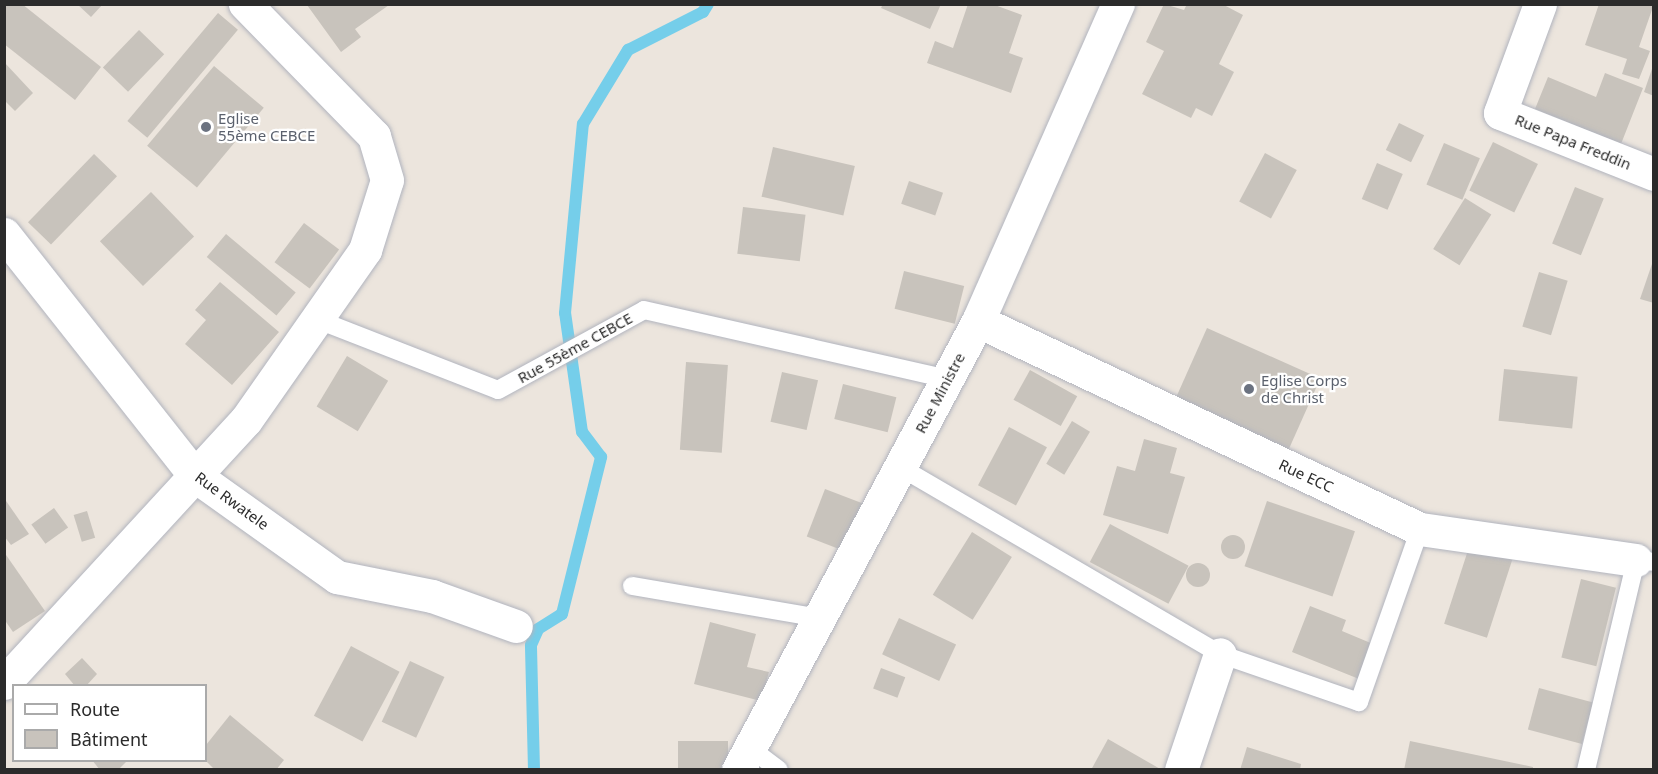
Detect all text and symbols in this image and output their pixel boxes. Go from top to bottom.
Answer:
place label: Eglise 55ème CEBCE [218,109,315,144]
street label: Rue Papa Freddin [1512,110,1634,174]
marker: Eglise 55ème CEBCE [199,120,213,134]
street label: Rue 55ème CEBCE [515,309,635,387]
street label: Rue Ministre [911,350,969,436]
place label: Eglise Corps de Christ [1261,371,1347,406]
marker: Eglise Corps de Christ [1242,382,1256,396]
street label: Rue ECC [1276,456,1336,496]
street label: Rue Rwatele [192,468,272,534]
legend [12,684,207,762]
text: Route [70,697,120,721]
text: Bâtiment [70,727,148,751]

